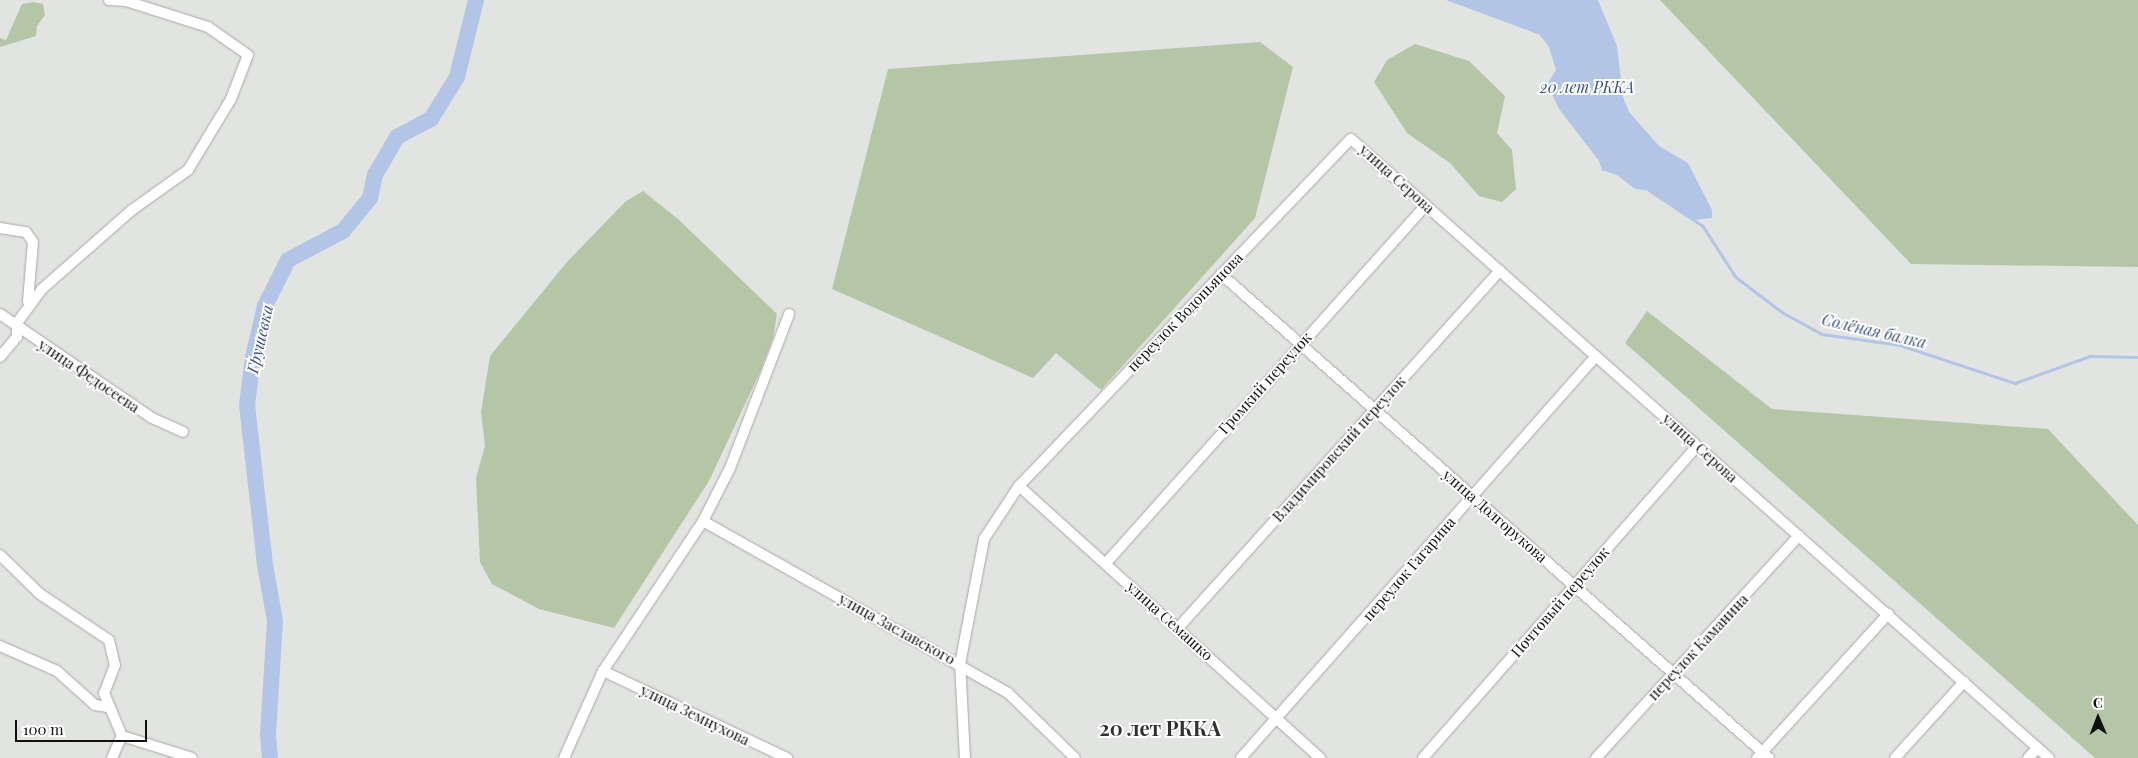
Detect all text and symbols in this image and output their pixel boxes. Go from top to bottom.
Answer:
water label: 20 лет РККА [1540,77,1634,97]
street label: улица Серова [1356,141,1438,217]
street label: переулок Водопьянова [1123,249,1247,375]
water label: Грушевка [243,303,277,375]
water label: Солёная балка [1820,310,1928,352]
street label: Громкий переулок [1215,328,1315,438]
street label: улица Федосеева [35,335,143,417]
street label: Владимировский переулок [1269,372,1409,526]
street label: улица Серова [1659,410,1741,486]
street label: улица Долгорукова [1439,466,1551,566]
street label: переулок Гагарина [1359,513,1459,625]
street label: Почтовый переулок [1507,543,1613,661]
street label: улица Семашко [1123,578,1217,664]
street label: улица Заславского [836,590,958,668]
street label: переулок Каманина [1644,590,1752,704]
street label: улица Земнухова [638,681,752,749]
north arrow [2073,693,2123,743]
text: С [2093,693,2103,712]
scale bar [18,710,150,742]
district label: 20 лет РККА [1099,715,1221,739]
text: 100 m [23,719,64,739]

